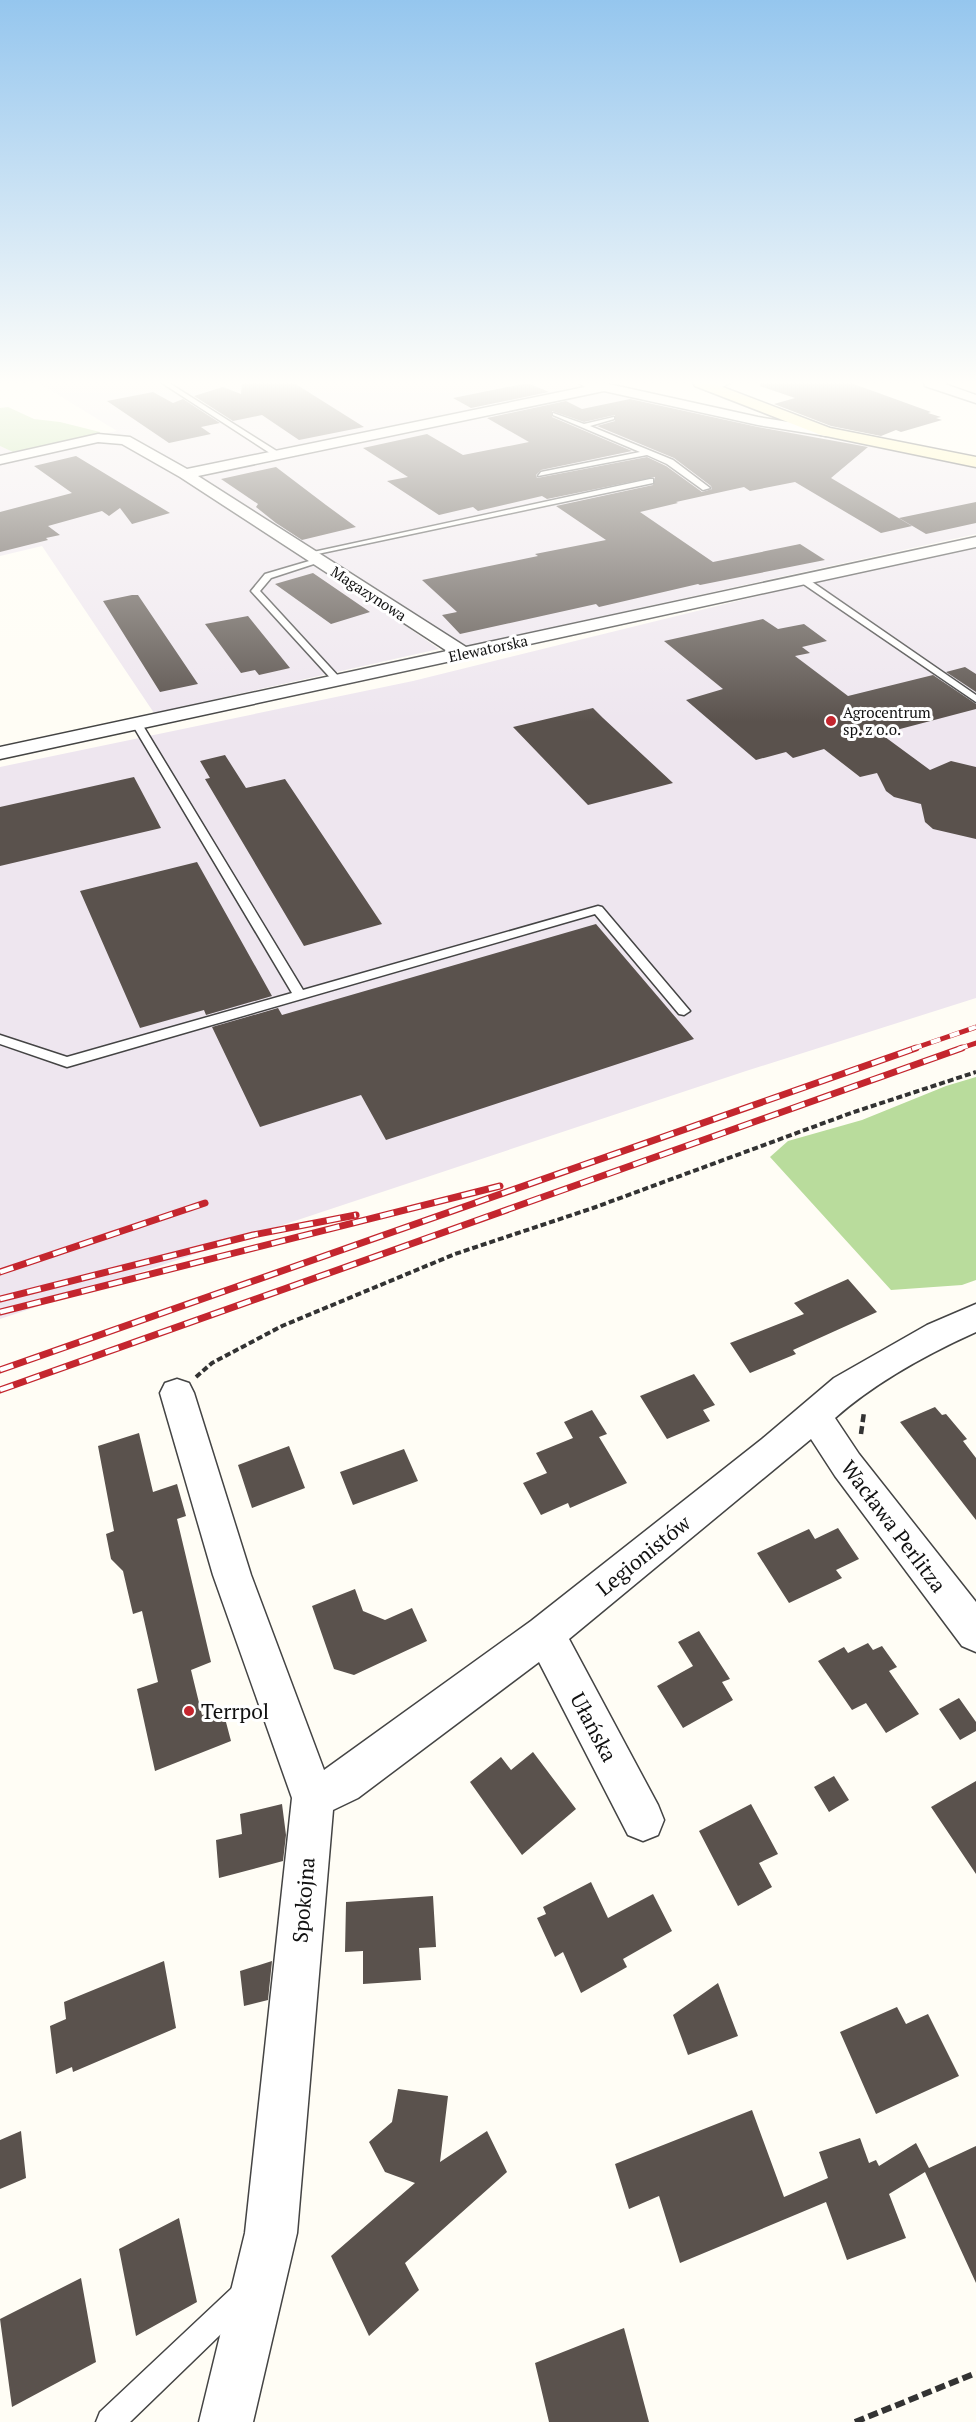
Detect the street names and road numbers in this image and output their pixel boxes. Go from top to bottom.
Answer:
street label: Magazynowa [327,561,411,625]
street label: Elewatorska [446,630,530,666]
street label: Wacława Perlitza [835,1454,953,1598]
street label: Legionistów [590,1508,696,1602]
street label: Ułańska [564,1688,624,1767]
street label: Spokojna [285,1856,321,1944]

